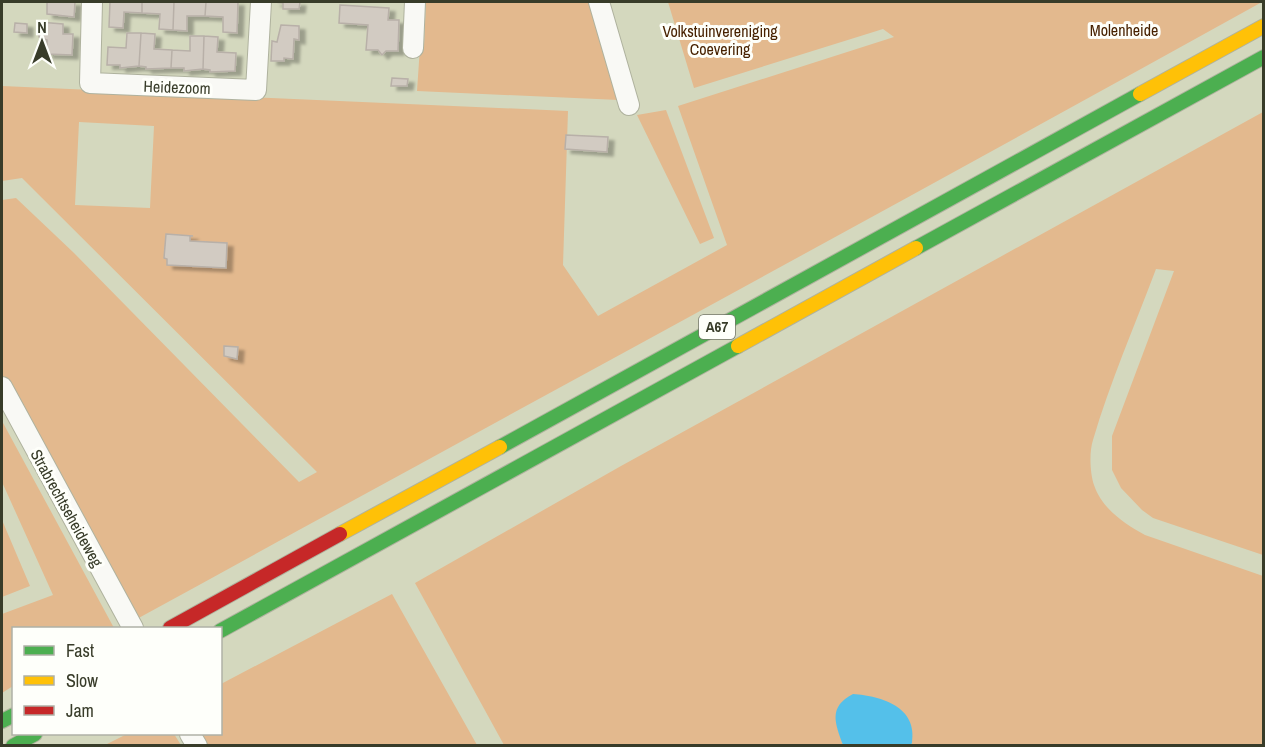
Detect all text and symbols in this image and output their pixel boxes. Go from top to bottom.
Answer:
north arrow [12,12,72,72]
text: N [37,16,47,38]
park label: Molenheide [1090,19,1158,41]
park label: Volkstuinvereniging Coevering [662,20,778,60]
street label: Heidezoom [143,75,211,99]
road number: A67 [699,315,735,339]
street label: Strabrechtseheideweg [26,445,109,571]
legend [12,627,222,735]
text: Fast [66,638,94,663]
text: Slow [66,668,98,693]
text: Jam [66,698,94,723]

